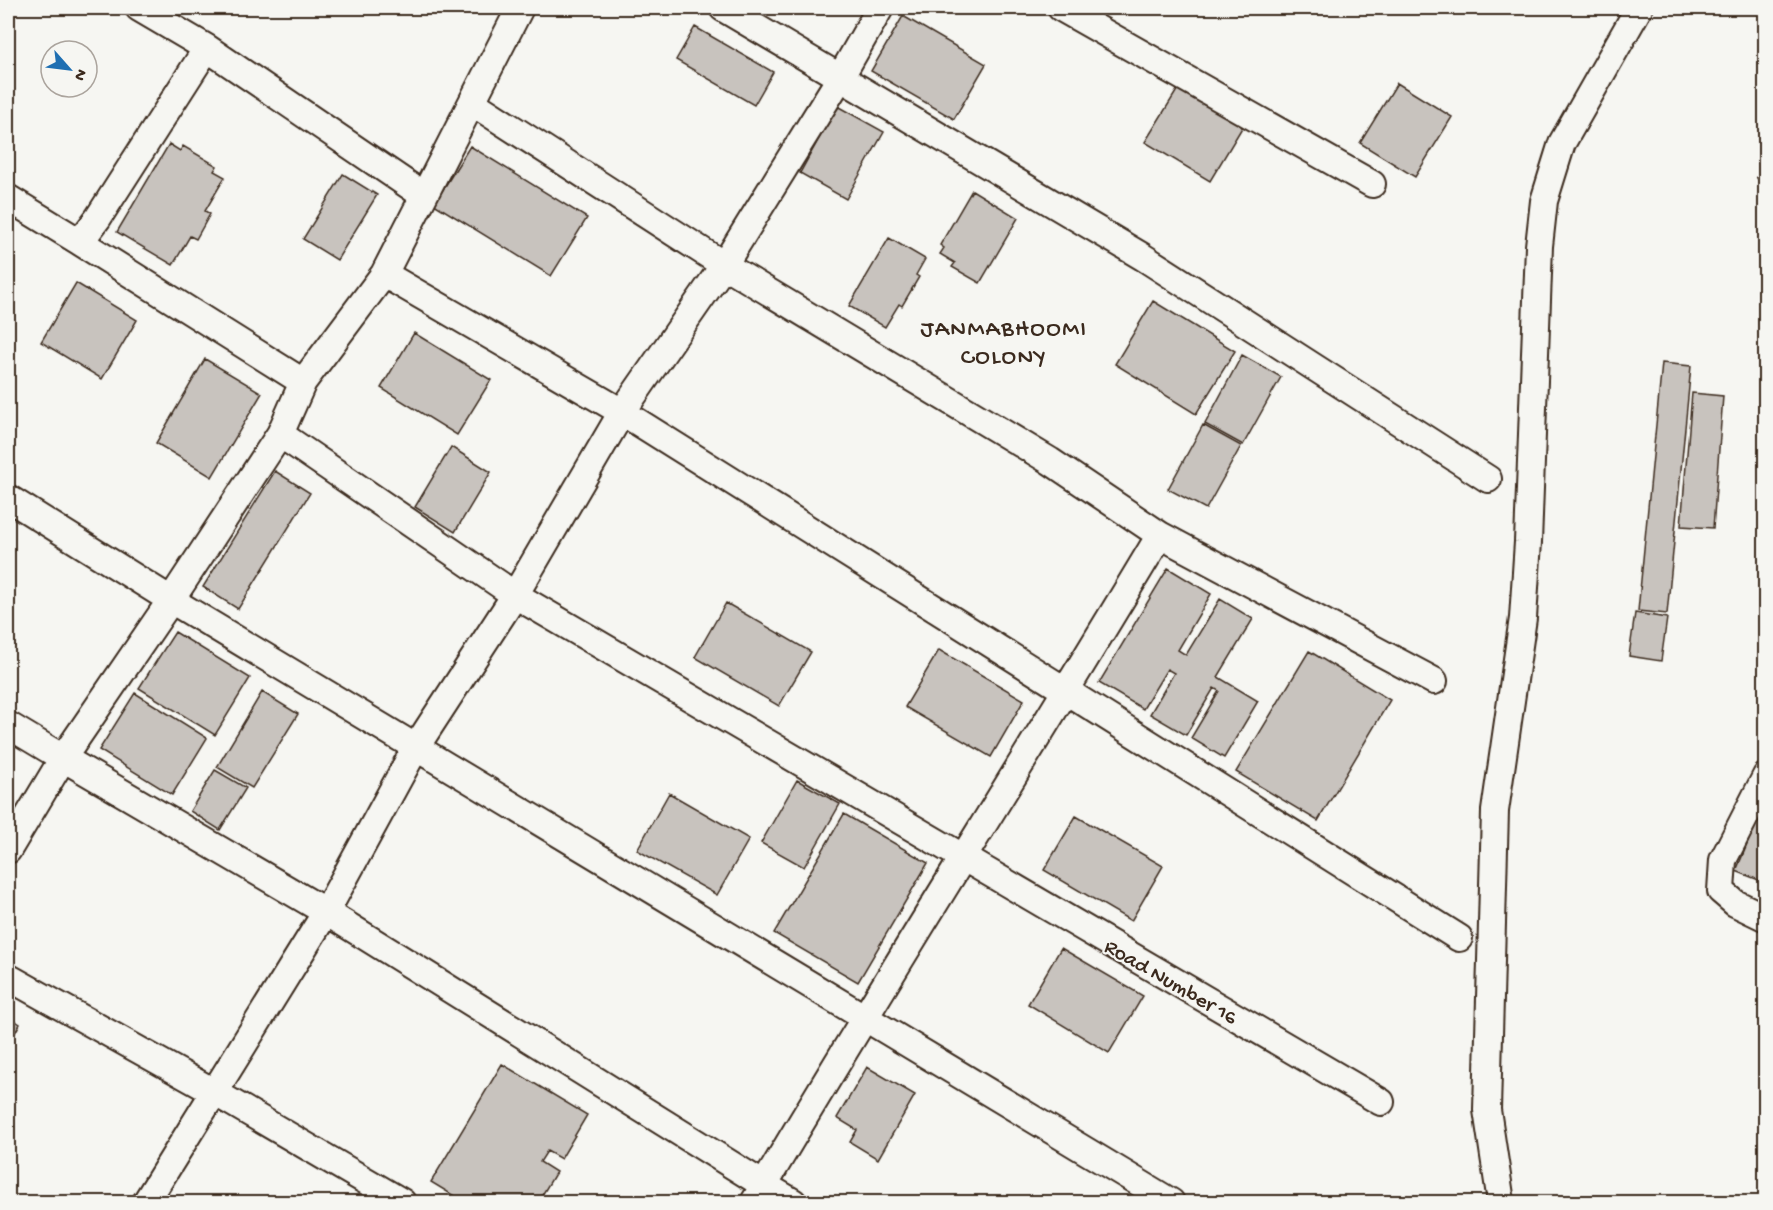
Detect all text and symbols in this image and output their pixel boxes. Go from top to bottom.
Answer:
north arrow [39,39,99,99]
text: N [68,65,90,84]
district label: JANMABHOOMI COLONY [920,316,1088,373]
street label: Road Number 16 [1099,935,1242,1033]

